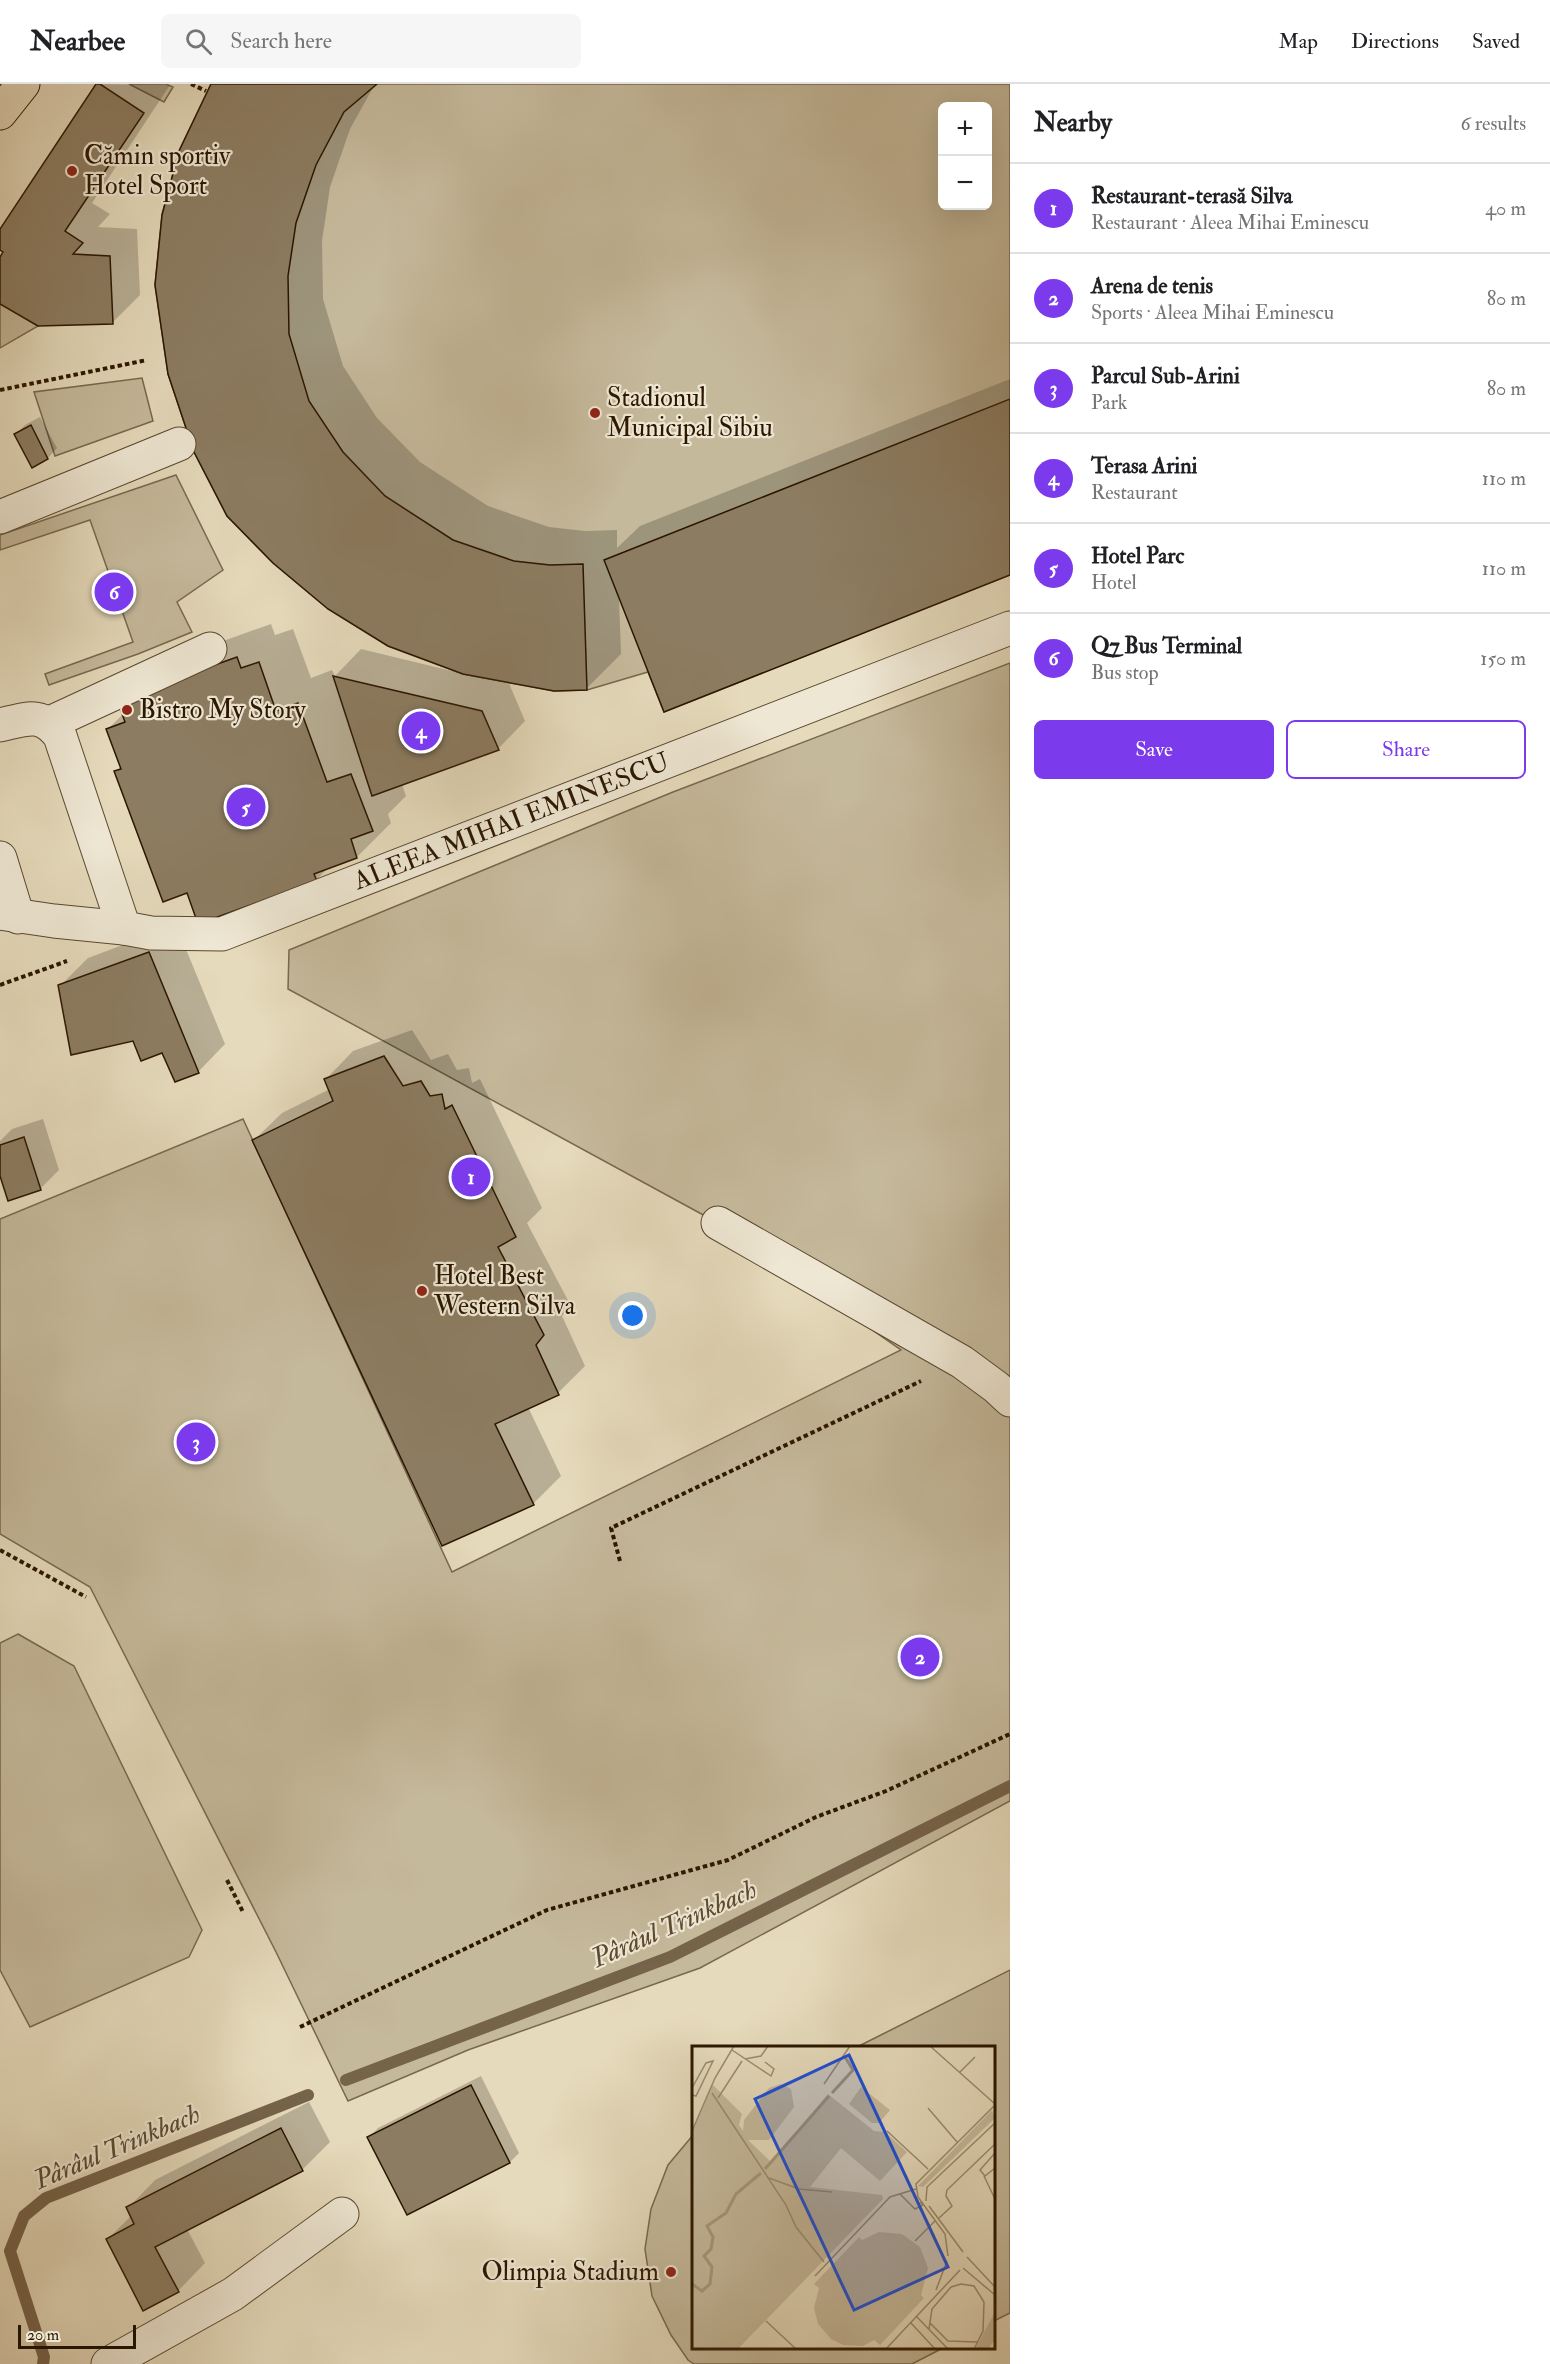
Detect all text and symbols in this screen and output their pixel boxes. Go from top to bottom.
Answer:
search box [161,14,581,68]
text: Nearbee [30,24,125,59]
icon: search [182,25,215,58]
text: Search here [230,27,332,55]
text: Map [1278,28,1318,55]
text: Directions [1351,28,1439,55]
text: Saved [1472,28,1520,55]
map controls [938,102,992,210]
button: + [938,102,992,156]
text: Nearby [1034,107,1112,139]
text: 6 results [1460,111,1526,136]
place label: Cămin sportiv Hotel Sport [84,140,231,203]
button: − [938,156,992,210]
marker: Cămin sportiv Hotel Sport [65,164,79,178]
text: Restaurant-terasă Silva [1091,182,1293,210]
text: 1 [1050,196,1057,221]
text: 40 m [1485,196,1526,221]
text: Restaurant · Aleea Mihai Eminescu [1091,210,1369,235]
text: Arena de tenis [1091,272,1213,300]
text: 2 [1048,286,1059,311]
text: 80 m [1487,286,1526,311]
text: Sports · Aleea Mihai Eminescu [1091,300,1334,325]
text: Parcul Sub-Arini [1091,362,1240,390]
text: 3 [1050,376,1057,401]
text: 80 m [1487,376,1526,401]
place label: Stadionul Municipal Sibiu [607,382,773,445]
text: Park [1091,390,1127,415]
marker: Stadionul Municipal Sibiu [588,406,602,420]
text: Terasa Arini [1091,452,1197,480]
text: 4 [1048,466,1059,491]
text: 110 m [1482,466,1526,491]
text: Restaurant [1091,480,1178,505]
text: Hotel Parc [1091,542,1184,570]
text: 5 [1049,556,1058,581]
text: 110 m [1482,556,1526,581]
pin: 6 [94,570,134,614]
text: Hotel [1091,570,1137,595]
text: Q7 Bus Terminal [1091,632,1242,660]
text: 6 [1048,646,1059,671]
text: 150 m [1480,646,1526,671]
text: Bus stop [1091,660,1159,685]
place label: Bistro My Story [139,694,306,726]
marker: Bistro My Story [120,703,134,717]
pin: 4 [402,708,440,754]
button: Save [1034,720,1274,779]
button: Share [1286,720,1526,779]
street label: ALEEA MIHAI EMINESCU [348,746,674,898]
pin: 5 [226,784,266,830]
pin: 1 [452,1154,490,1200]
place label: Hotel Best Western Silva [433,1260,576,1322]
marker: Hotel Best Western Silva [415,1284,429,1298]
your location [618,1301,647,1330]
pin: 3 [176,1420,216,1464]
pin: 2 [900,1634,940,1680]
water label: Pârâul Trinkbach [585,1873,762,1976]
inset map [692,2046,995,2349]
water label: Pârâul Trinkbach [28,2097,205,2197]
place label: Olimpia Stadium [481,2256,659,2289]
marker: Olimpia Stadium [664,2265,678,2279]
scale bar [18,2322,136,2350]
text: 20 m [27,2325,59,2345]

